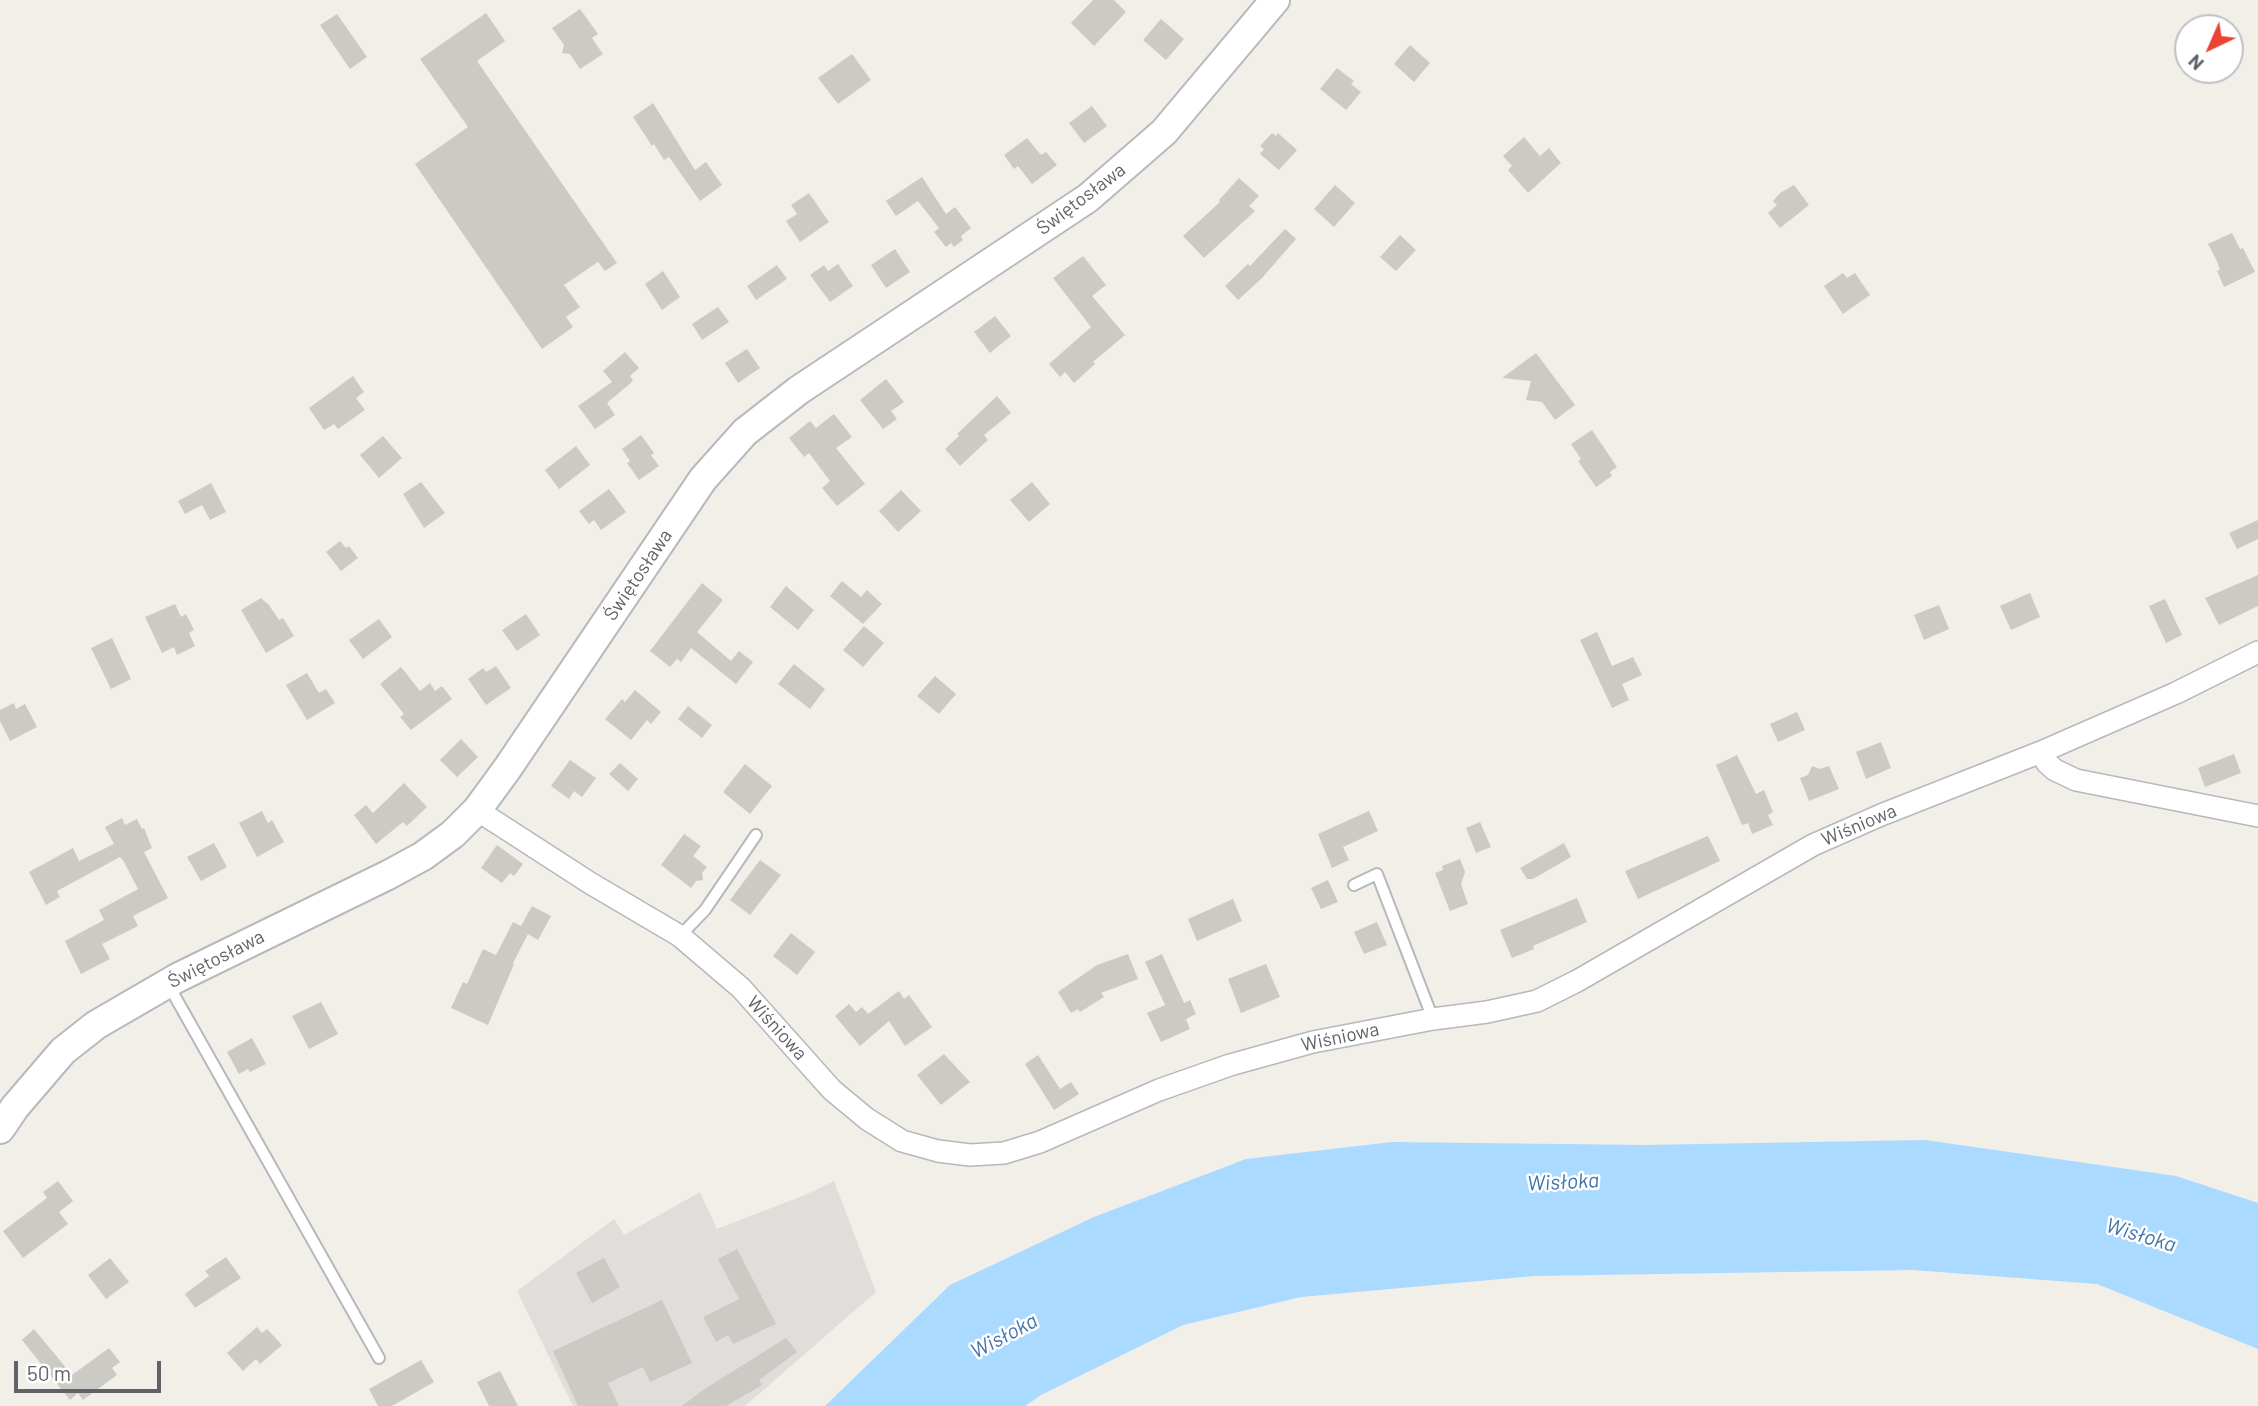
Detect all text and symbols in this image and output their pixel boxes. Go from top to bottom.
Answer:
north arrow [2174,14,2244,84]
text: N [2183,50,2208,76]
street label: Świętosława [1032,158,1130,240]
street label: Świętosława [599,525,677,625]
street label: Wiśniowa [1818,799,1900,851]
street label: Świętosława [164,925,268,993]
street label: Wiśniowa [742,991,812,1065]
street label: Wiśniowa [1299,1018,1381,1056]
water label: Wisłoka [1526,1168,1600,1196]
water label: Wisłoka [2103,1212,2179,1258]
water label: Wisłoka [966,1308,1042,1364]
scale bar [18,1346,164,1390]
text: 50 m [27,1360,71,1385]

